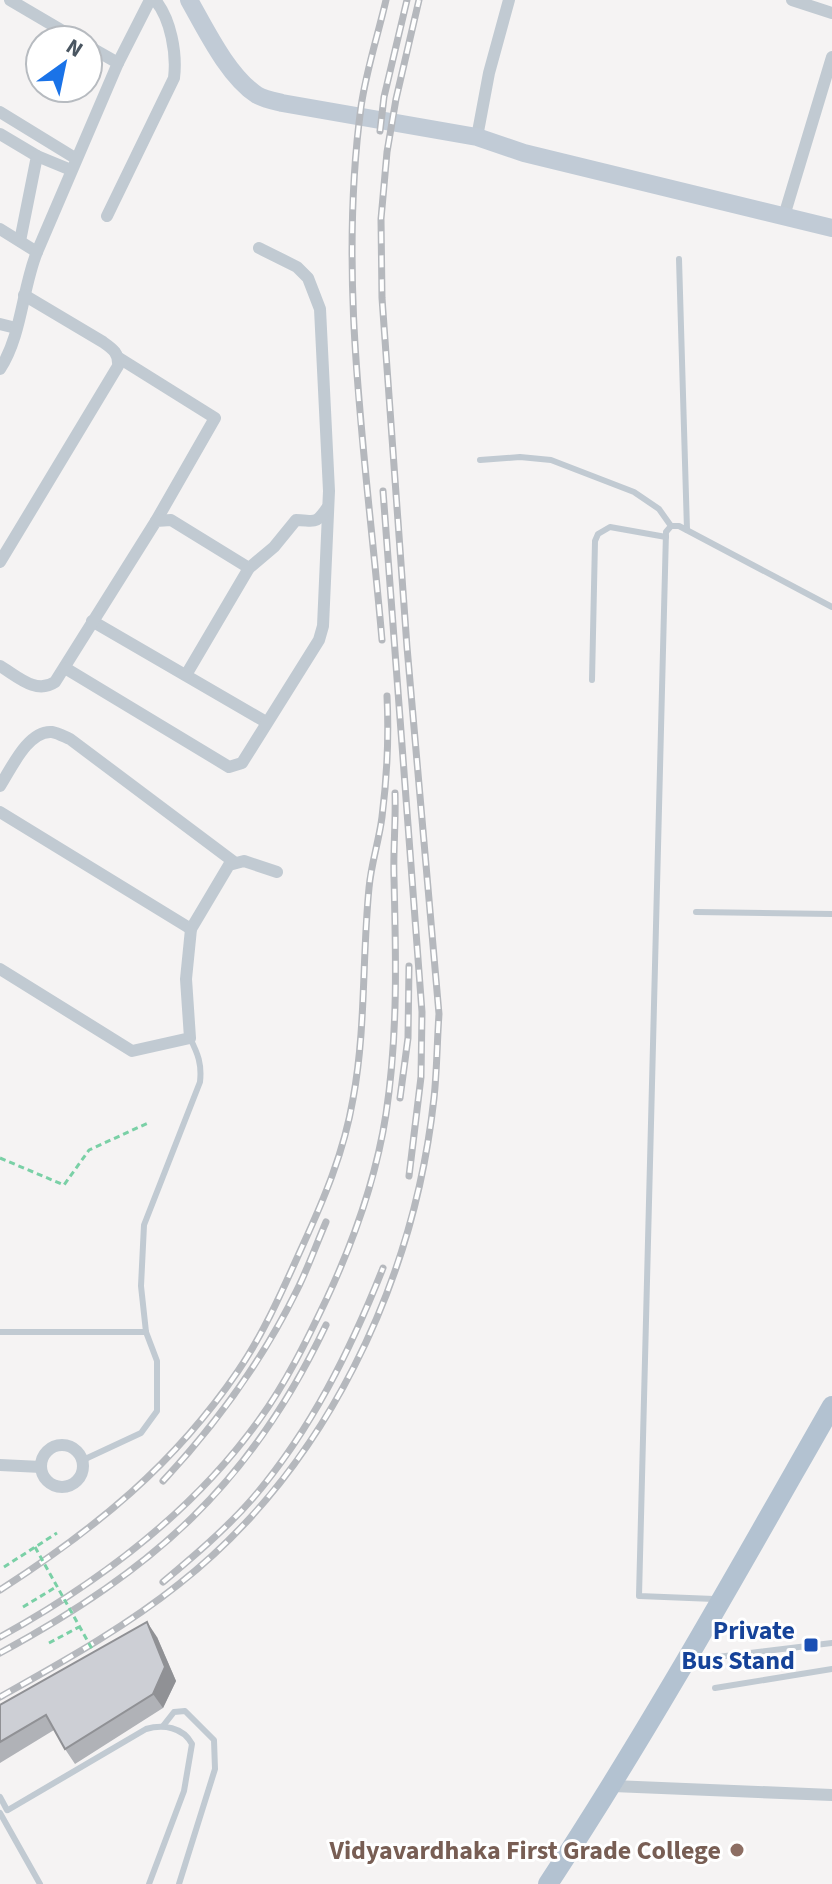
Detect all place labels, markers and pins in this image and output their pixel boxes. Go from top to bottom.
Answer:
place label: Private Bus Stand [681,1612,795,1679]
marker: Private Bus Stand [802,1636,820,1654]
place label: Vidyavardhaka First Grade College [328,1832,721,1869]
marker: Vidyavardhaka First Grade College [728,1841,746,1859]

